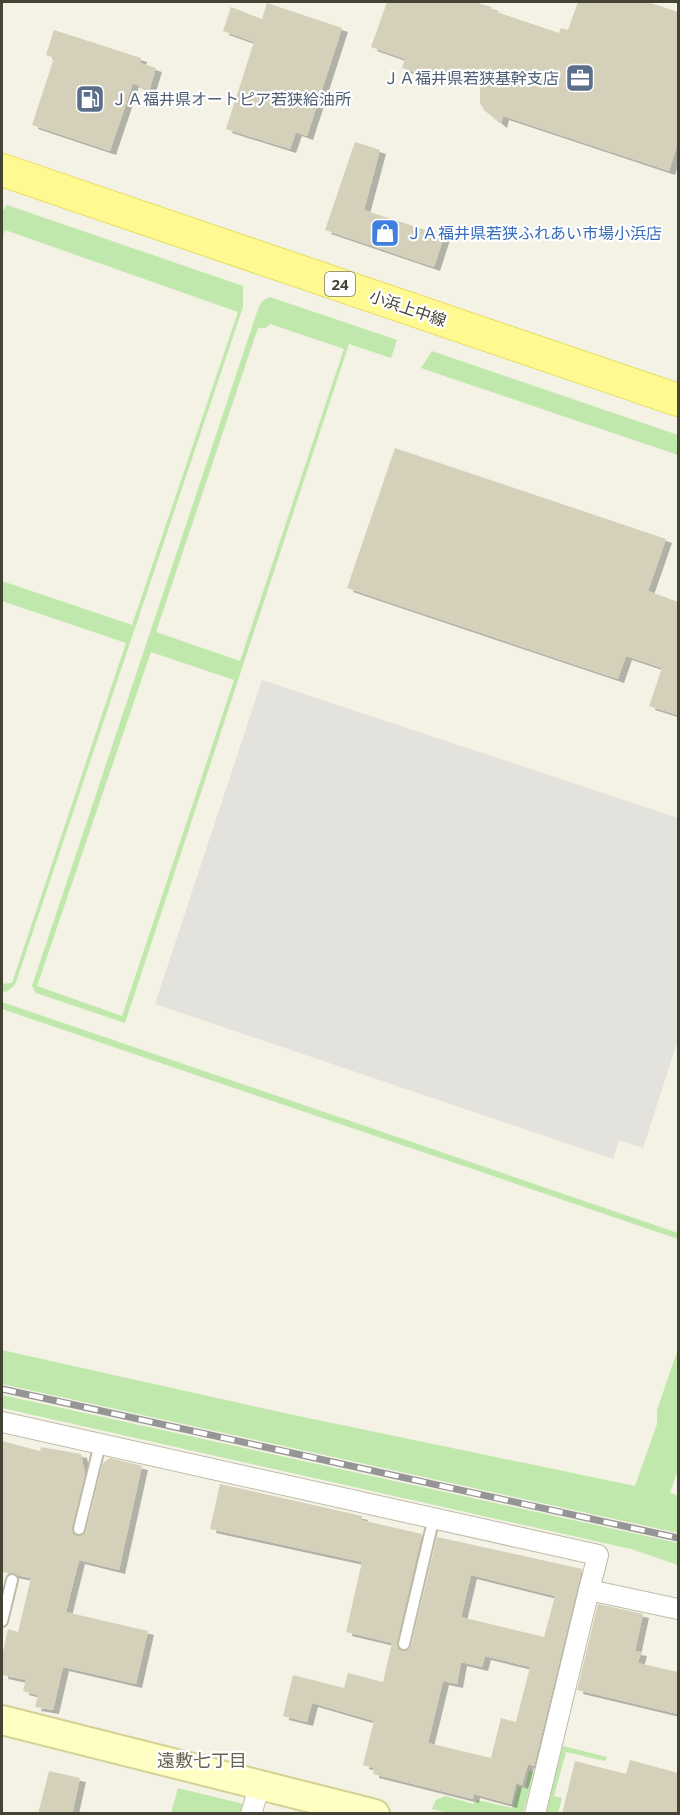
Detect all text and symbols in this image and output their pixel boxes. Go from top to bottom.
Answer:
office icon: ＪＡ福井県若狭基幹支店 [564,62,596,94]
place label: ＪＡ福井県若狭基幹支店 [383,67,559,89]
fuel station icon: ＪＡ福井県オートピア若狭給油所 [74,83,106,115]
place label: ＪＡ福井県オートピア若狭給油所 [111,88,351,110]
shop icon: ＪＡ福井県若狭ふれあい市場小浜店 [369,217,401,249]
place label: ＪＡ福井県若狭ふれあい市場小浜店 [406,222,662,244]
road number: 24 [325,272,355,296]
street label: 小浜上中線 [367,285,449,331]
district label: 遠敷七丁目 [157,1748,247,1772]

